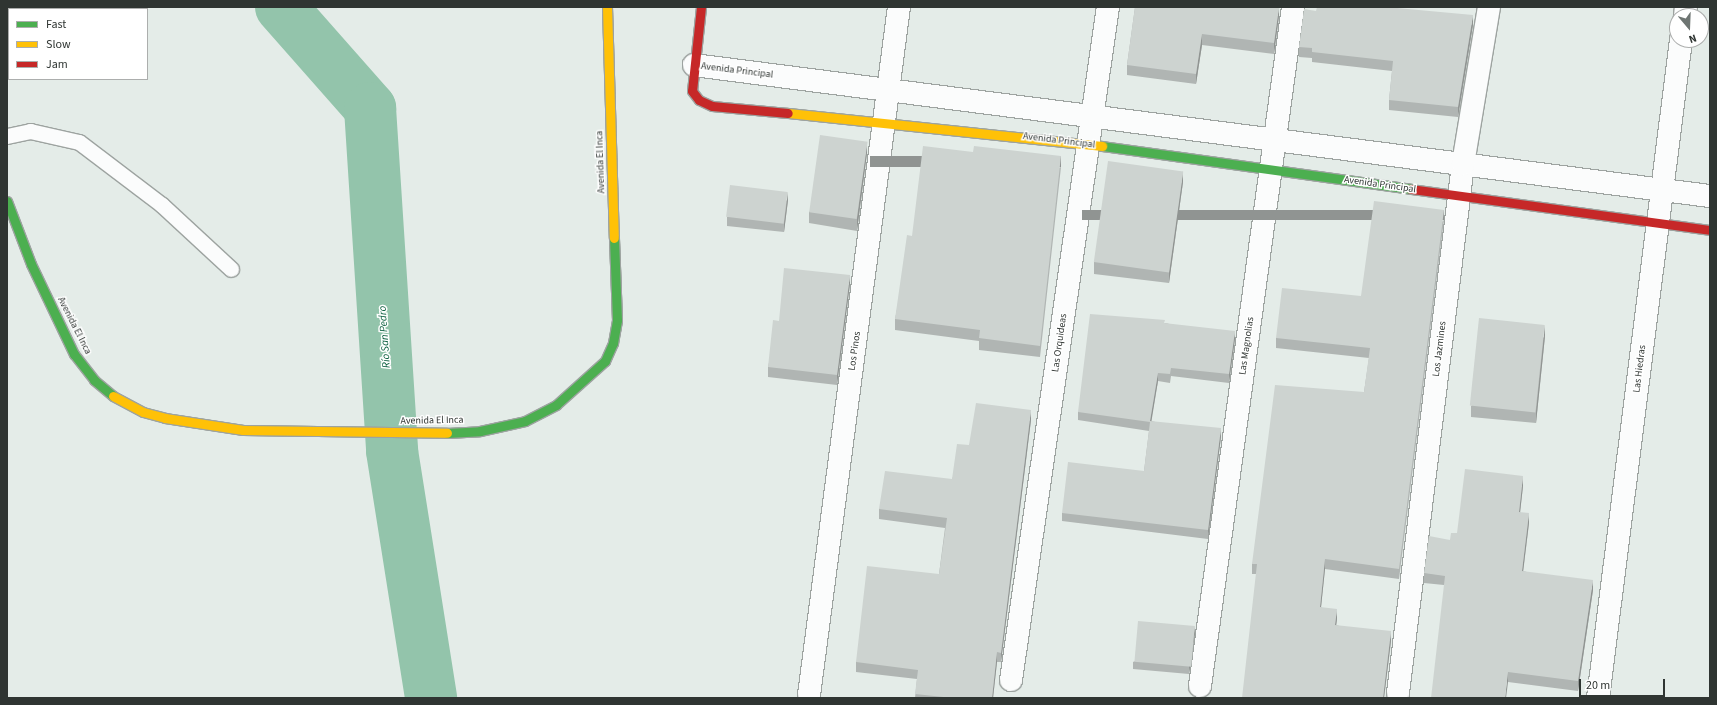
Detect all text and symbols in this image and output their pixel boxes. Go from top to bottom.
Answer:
legend [8,8,148,80]
north arrow [1669,8,1709,48]
text: Fast [46,16,66,33]
text: N [1687,31,1699,47]
text: Slow [46,36,71,53]
text: Jam [46,56,68,73]
street label: Avenida Principal [700,61,774,81]
street label: Avenida El Inca [594,130,608,194]
street label: Avenida Principal [1022,131,1096,151]
street label: Avenida Principal [1343,174,1417,196]
street label: Avenida El Inca [54,295,94,357]
water label: Río San Pedro [376,305,394,369]
street label: Las Orquideas [1050,313,1070,373]
street label: Las Magnolias [1237,316,1257,376]
street label: Los Jazmines [1431,321,1449,377]
street label: Los Pinos [846,331,864,371]
street label: Las Hiedras [1631,344,1649,394]
street label: Avenida El Inca [400,414,464,428]
scale bar [1581,671,1667,697]
text: 20 m [1586,677,1610,694]

